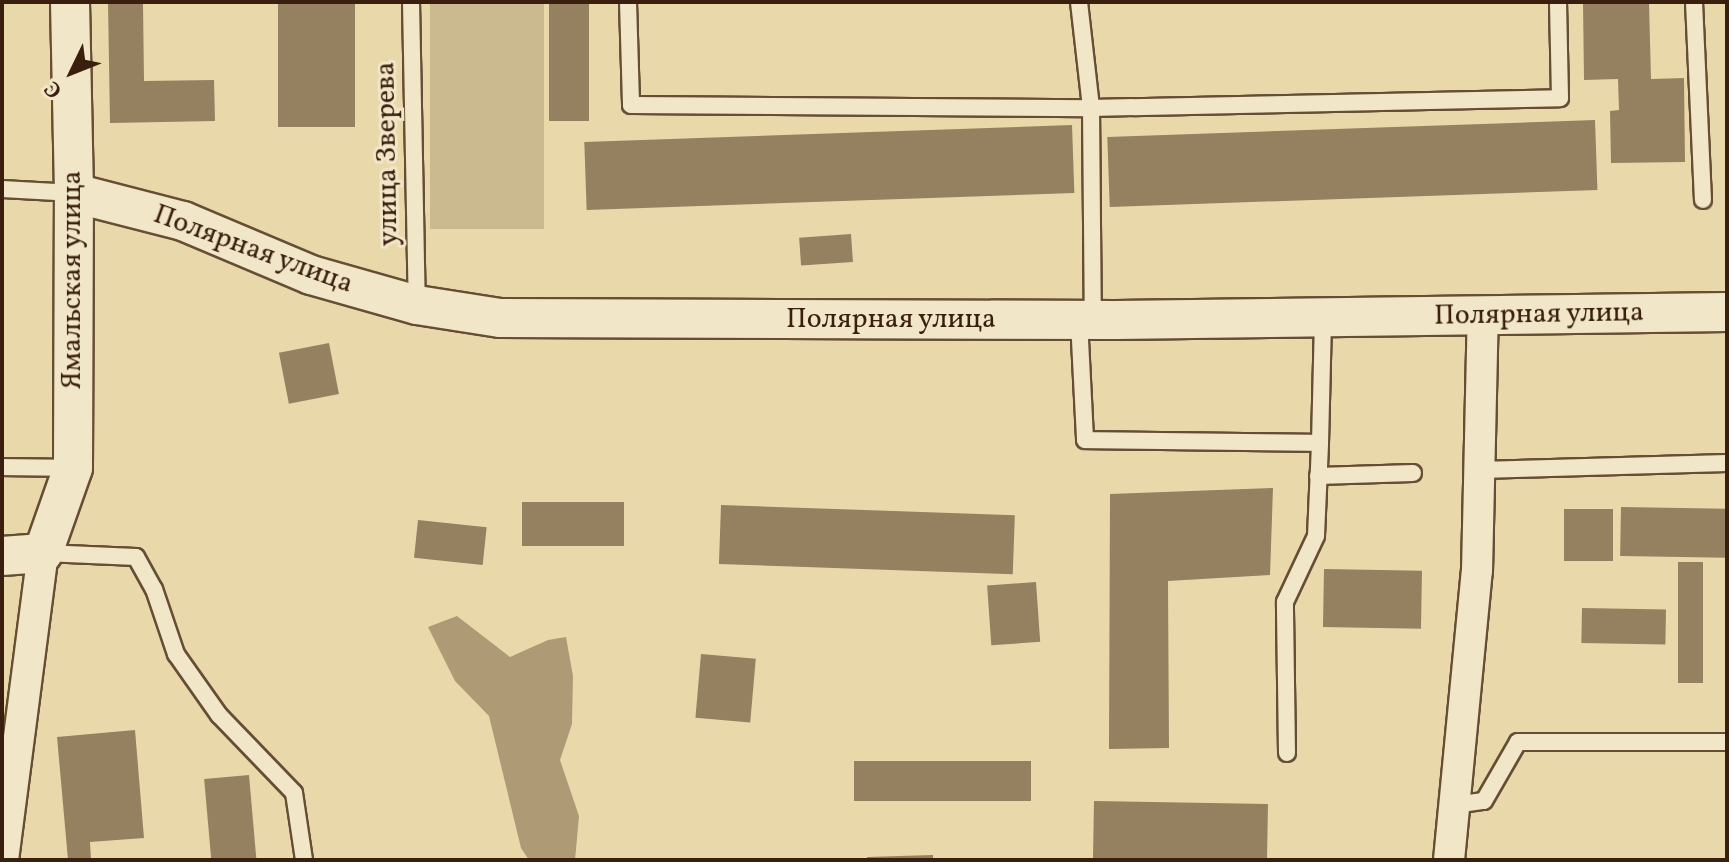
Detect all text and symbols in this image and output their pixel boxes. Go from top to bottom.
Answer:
north arrow [32,32,112,112]
street label: улица Зверева [370,62,406,246]
text: С [38,73,70,104]
street label: Ямальская улица [56,170,90,390]
street label: Полярная улица [148,198,358,302]
street label: Полярная улица [1433,296,1645,334]
street label: Полярная улица [786,303,996,337]

